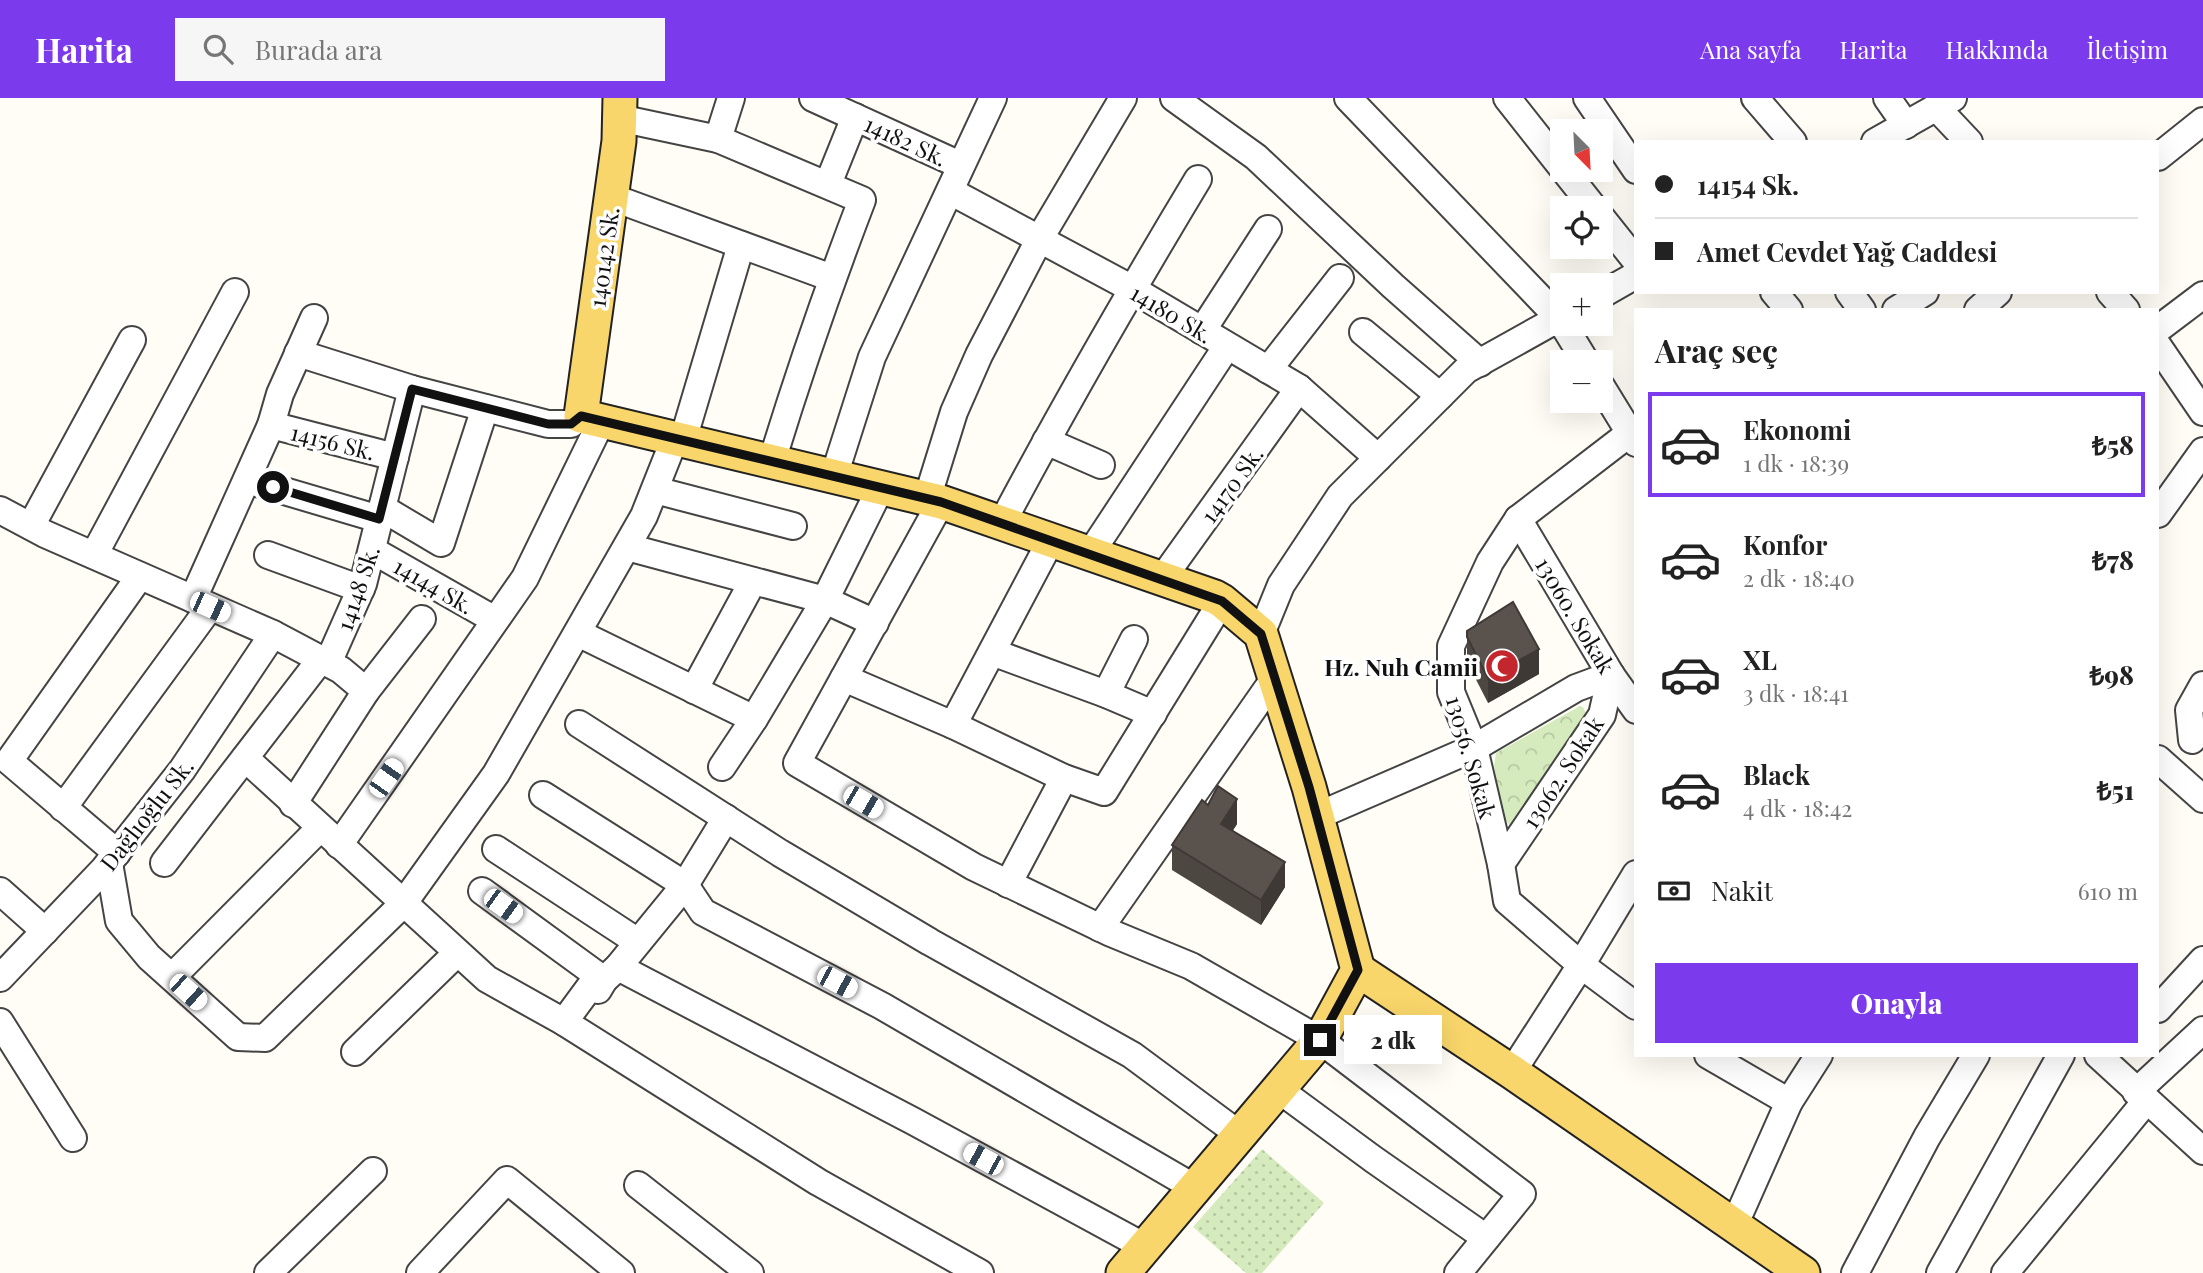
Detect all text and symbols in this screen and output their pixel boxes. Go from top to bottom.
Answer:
search box [175,18,665,81]
text: Harita [35,27,133,71]
icon: search [199,30,237,68]
text: Burada ara [255,32,382,67]
text: Ana sayfa [1700,33,1801,65]
text: Harita [1839,33,1908,65]
text: Hakkında [1946,33,2048,65]
text: İletişim [2086,33,2168,65]
street label: 14182 Sk. [860,107,952,173]
north arrow [1550,119,1614,182]
map controls [1550,119,1613,413]
text: 14154 Sk. [1697,167,1799,202]
button: locate [1550,196,1613,259]
street label: 140142 Sk. [581,205,625,309]
text: Amet Cevdet Yağ Caddesi [1697,234,1997,269]
button: + [1550,273,1613,336]
street label: 14180 Sk. [1125,276,1219,350]
text: Araç seç [1655,328,1778,371]
button: − [1550,350,1613,413]
text: Ekonomi [1743,412,1851,447]
icon: car [1659,413,1722,476]
street label: 14156 Sk. [287,416,379,466]
text: ₺58 [2092,427,2134,462]
street label: 14170 Sk. [1193,439,1269,529]
text: 1 dk · 18:39 [1743,447,1849,478]
route start [257,471,289,503]
text: Konfor [1743,527,1827,562]
icon: car [1659,528,1722,591]
street label: 14148 Sk. [328,541,386,635]
text: ₺78 [2092,542,2134,577]
street label: 14144 Sk. [388,550,480,620]
street label: 13060. Sokak [1529,551,1623,679]
text: 2 dk · 18:40 [1743,562,1855,593]
car [187,589,234,625]
text: XL [1743,642,1777,677]
icon: car [1659,643,1722,706]
mosque icon: Hz. Nuh Camii [1483,647,1521,685]
place label: Hz. Nuh Camii [1324,651,1478,682]
text: ₺98 [2089,657,2134,692]
text: 3 dk · 18:41 [1743,677,1849,708]
street label: 13056. Sokak [1440,692,1504,822]
street label: 13062. Sokak [1514,710,1610,834]
street label: Dağlıoğlu Sk. [92,751,200,877]
car [366,755,407,801]
text: Black [1743,757,1810,792]
icon: car [1659,758,1722,821]
text: ₺51 [2097,772,2134,807]
car [840,782,887,822]
text: 4 dk · 18:42 [1743,792,1852,823]
icon: cash [1655,872,1693,910]
text: Nakit [1711,873,1773,908]
text: 610 m [2078,875,2138,906]
car [480,885,527,927]
car [814,963,861,1001]
button: Onayla [1655,963,2138,1043]
car [166,970,211,1014]
callout: 2 dk [1344,1016,1442,1065]
route end [1304,1024,1336,1056]
text: 2 dk [1371,1024,1415,1055]
car [960,1140,1007,1178]

